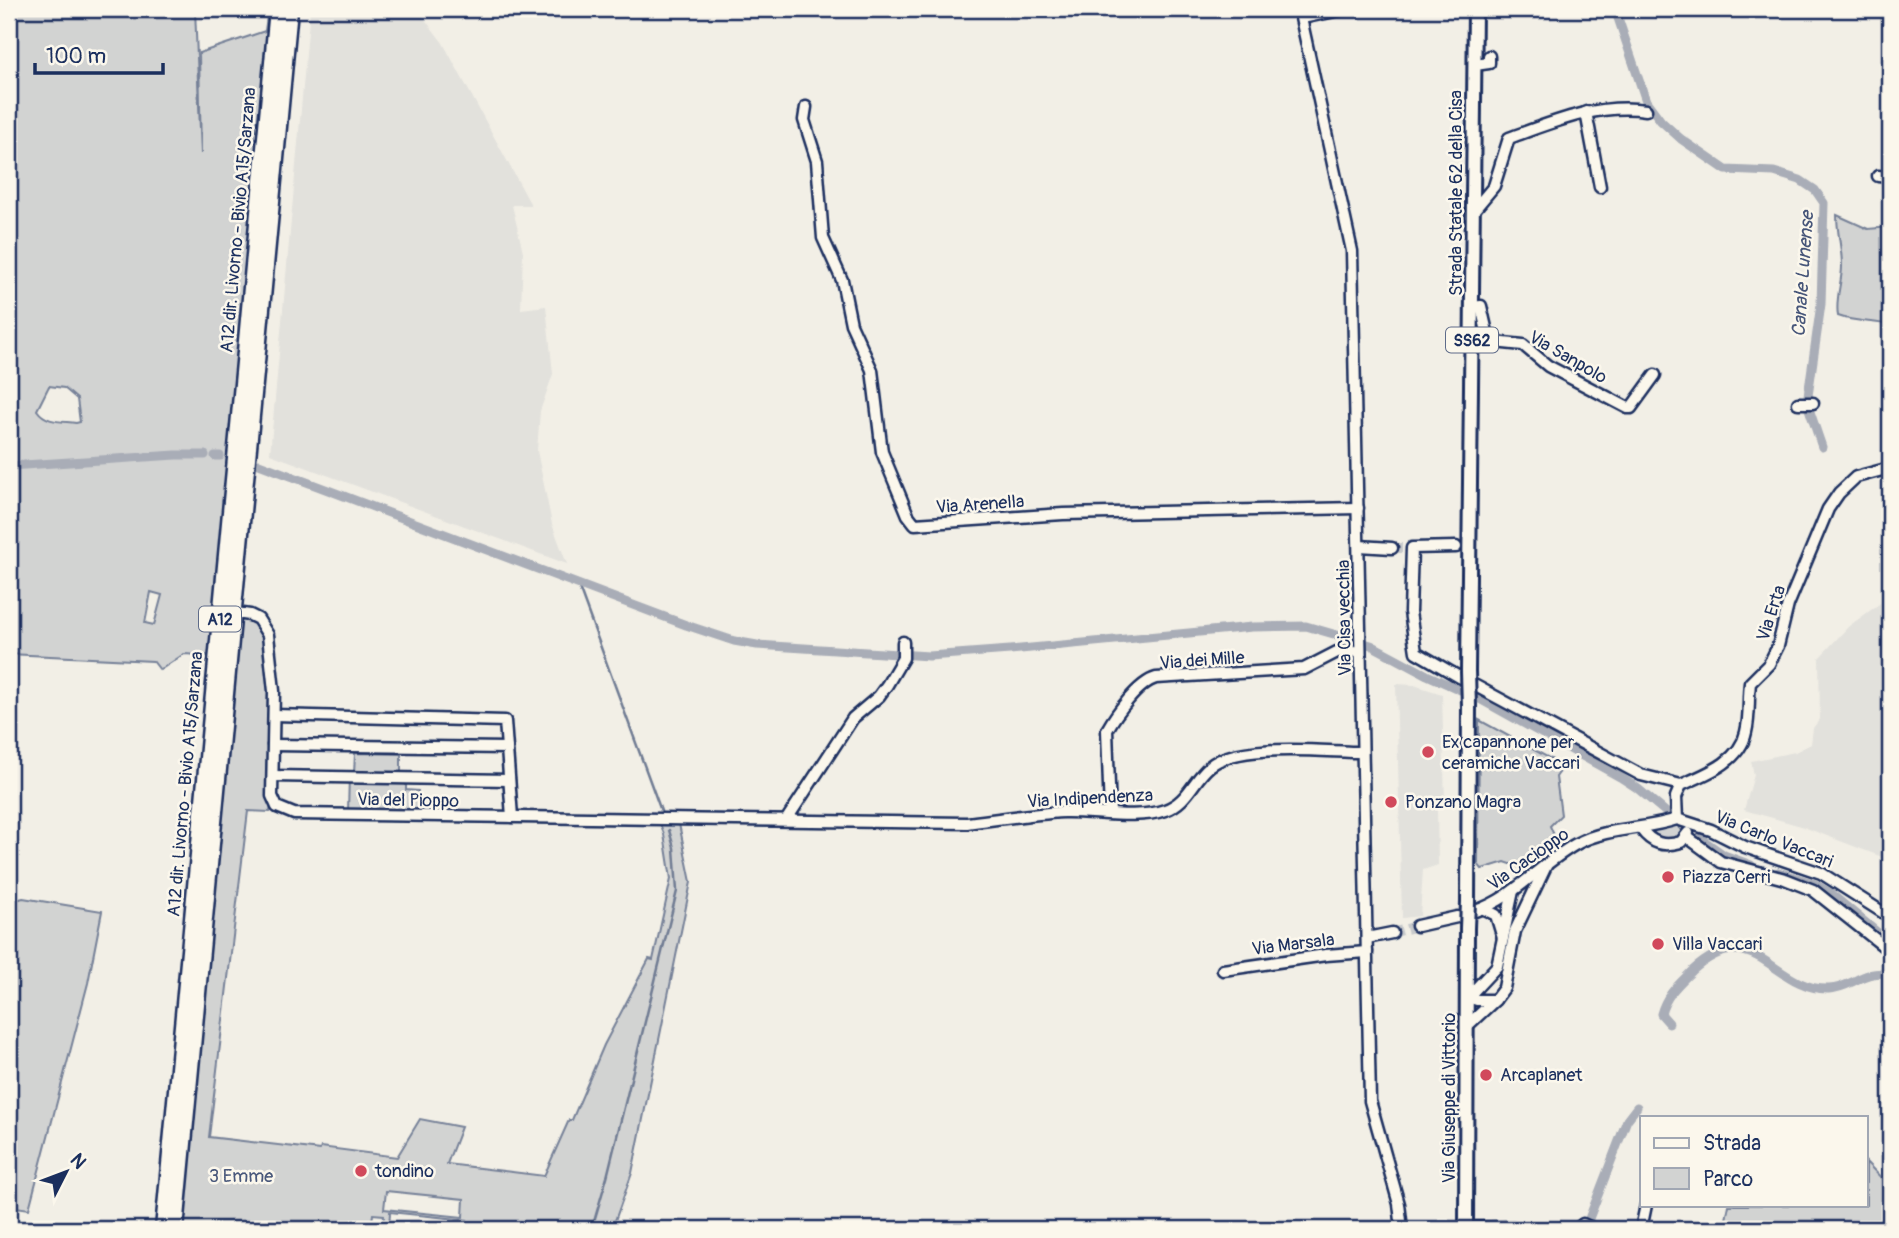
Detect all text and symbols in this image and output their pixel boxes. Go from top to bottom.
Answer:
scale bar [35,32,163,76]
text: 100 m [46,43,106,70]
street label: A12 dir. Livorno - Bivio A15/Sarzana [215,86,262,354]
street label: Strada Statale 62 della Cisa [1445,90,1468,296]
water label: Canale Lunense [1787,209,1819,338]
street label: Via Sanpolo [1524,326,1611,389]
road number: SS62 [1446,328,1498,352]
street label: Via Arenella [935,490,1025,519]
street label: Via Cisa vecchia [1332,560,1357,676]
street label: Via Erta [1752,582,1791,644]
road number: A12 [199,606,241,632]
street label: Via dei Mille [1159,646,1245,675]
street label: A12 dir. Livorno - Bivio A15/Sarzana [162,650,209,918]
place label: Ex capannone per ceramiche Vaccari [1442,731,1580,775]
marker: Ex capannone per ceramiche Vaccari [1420,744,1436,760]
street label: Via Indipendenza [1026,784,1154,813]
street label: Via del Pioppo [357,788,459,813]
place label: Ponzano Magra [1405,791,1521,814]
marker: Ponzano Magra [1383,794,1399,810]
street label: Via Carlo Vaccari [1711,805,1836,874]
street label: Via Cacioppo [1483,823,1574,896]
place label: Piazza Cerri [1682,866,1771,889]
marker: Piazza Cerri [1660,869,1676,885]
street label: Via Marsala [1250,928,1336,961]
place label: Villa Vaccari [1672,933,1762,956]
marker: Villa Vaccari [1650,936,1666,952]
street label: Via Giuseppe di Vittorio [1438,1012,1461,1183]
place label: Arcaplanet [1500,1064,1583,1087]
marker: Arcaplanet [1478,1067,1494,1083]
legend [1640,1116,1868,1206]
text: Strada [1703,1130,1761,1157]
north arrow [32,1136,102,1206]
text: N [65,1148,91,1174]
place label: tondino [374,1160,434,1183]
marker: tondino [353,1163,369,1179]
park label: 3 Emme [209,1165,273,1188]
text: Parco [1703,1166,1753,1193]

